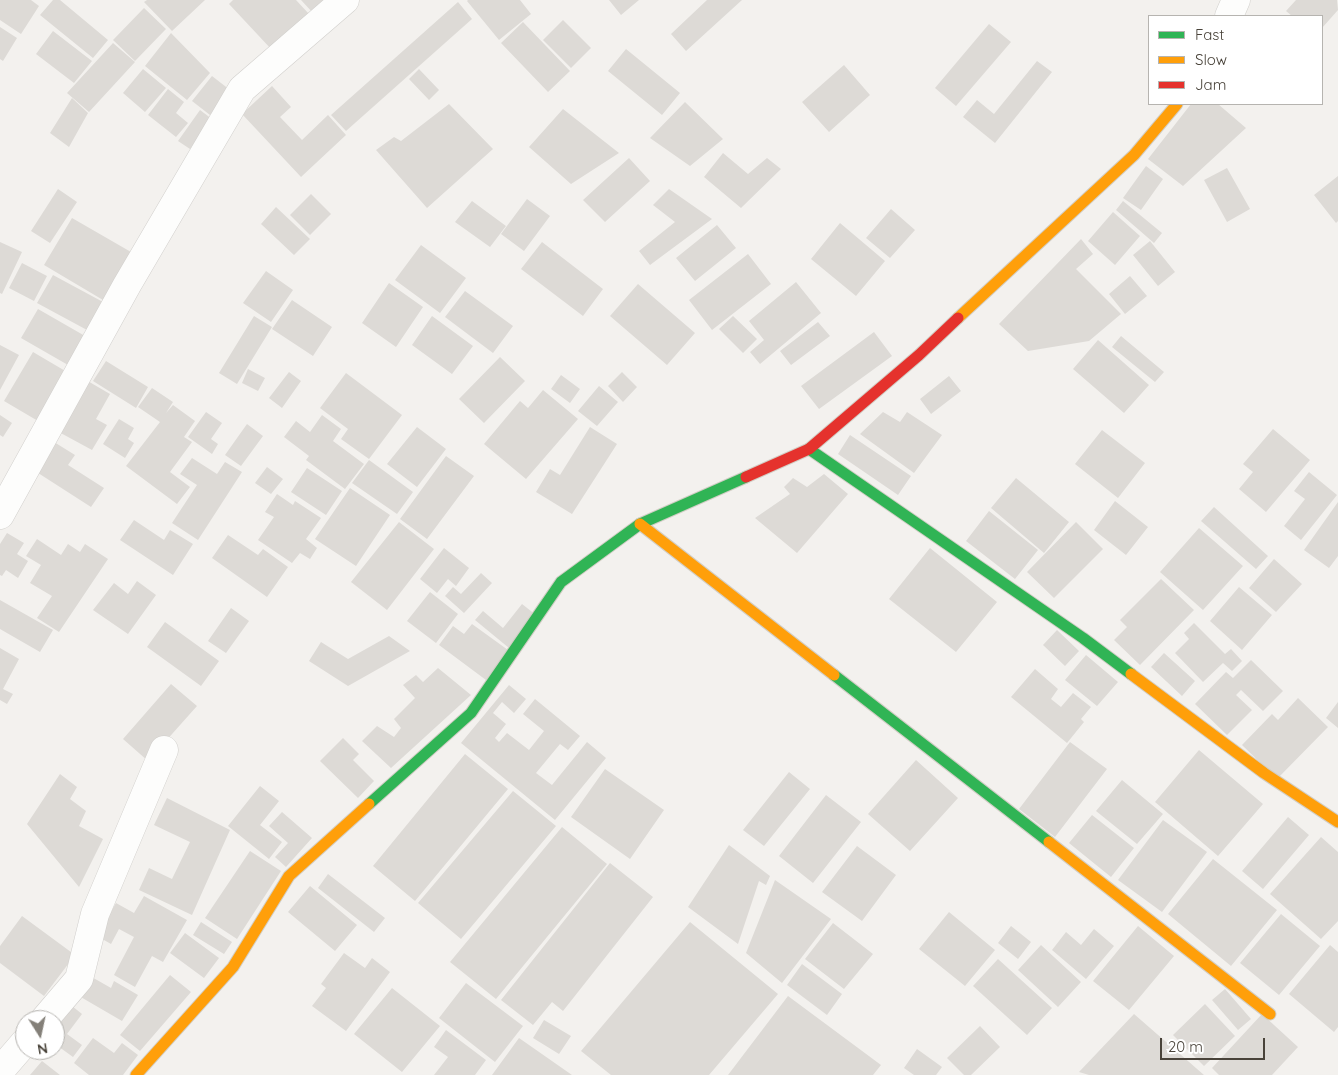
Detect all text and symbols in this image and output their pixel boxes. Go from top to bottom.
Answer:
legend [1148,15,1323,105]
text: Fast [1195,25,1224,44]
text: Slow [1195,50,1227,69]
text: Jam [1195,75,1226,94]
north arrow [15,1010,65,1060]
scale bar [1163,1028,1268,1060]
text: 20 m [1168,1037,1203,1056]
text: N [36,1039,49,1059]

